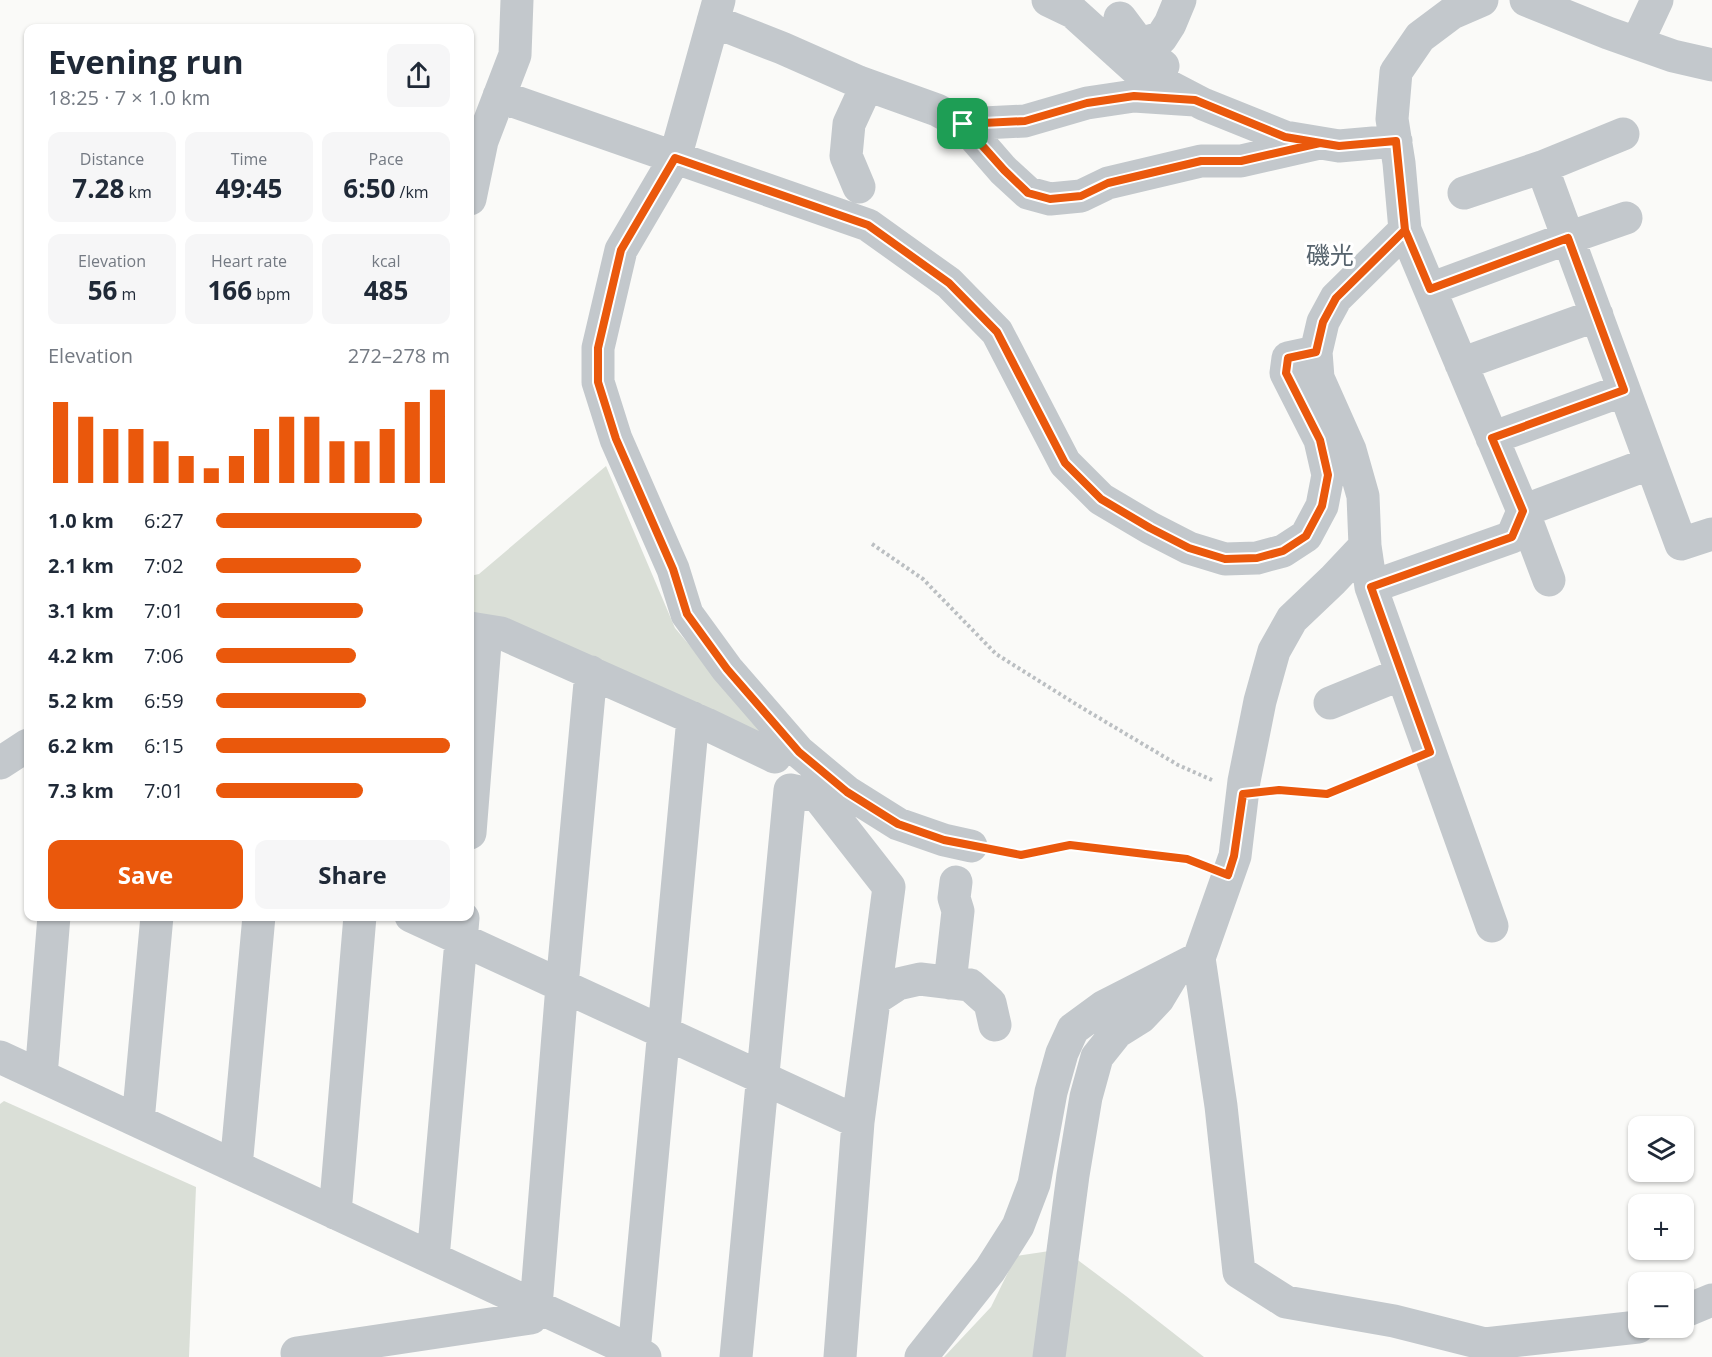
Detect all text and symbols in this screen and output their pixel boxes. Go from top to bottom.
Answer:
text: Evening run [48,39,244,84]
button: share [387,44,450,107]
text: 18:25 · 7 × 1.0 km [48,84,210,111]
pin [937,98,988,149]
icon: arrive [946,107,979,140]
text: Distance [80,148,144,170]
text: Time [231,148,267,170]
text: Pace [368,148,404,170]
text: 7.28 [72,170,124,206]
text: 49:45 [216,170,282,206]
text: 6:50 [343,170,395,206]
text: km [124,181,152,203]
text: /km [395,181,429,203]
district label: 磯光 [1306,238,1354,271]
text: Elevation [78,250,146,272]
text: Heart rate [211,250,287,272]
text: kcal [372,250,401,272]
text: 56 [88,272,117,308]
text: 166 [207,272,252,308]
text: 485 [364,272,408,308]
text: m [117,283,136,305]
text: bpm [252,283,291,305]
text: Elevation [48,342,133,369]
text: 272–278 m [348,342,450,369]
text: 1.0 km [48,507,114,534]
text: 6:27 [144,507,184,534]
text: 2.1 km [48,552,114,579]
text: 7:02 [144,552,184,579]
text: 3.1 km [48,597,114,624]
text: 7:01 [144,597,184,624]
text: 4.2 km [48,642,114,669]
text: 7:06 [144,642,184,669]
text: 5.2 km [48,687,114,714]
text: 6:59 [144,687,184,714]
text: 6.2 km [48,732,114,759]
text: 6:15 [144,732,184,759]
text: 7.3 km [48,777,114,804]
text: 7:01 [144,777,184,804]
button: Save [48,840,243,909]
button: Share [255,840,450,909]
map controls [1628,1116,1694,1338]
button: layers [1628,1116,1694,1182]
button: + [1628,1194,1694,1260]
button: − [1628,1272,1694,1338]

